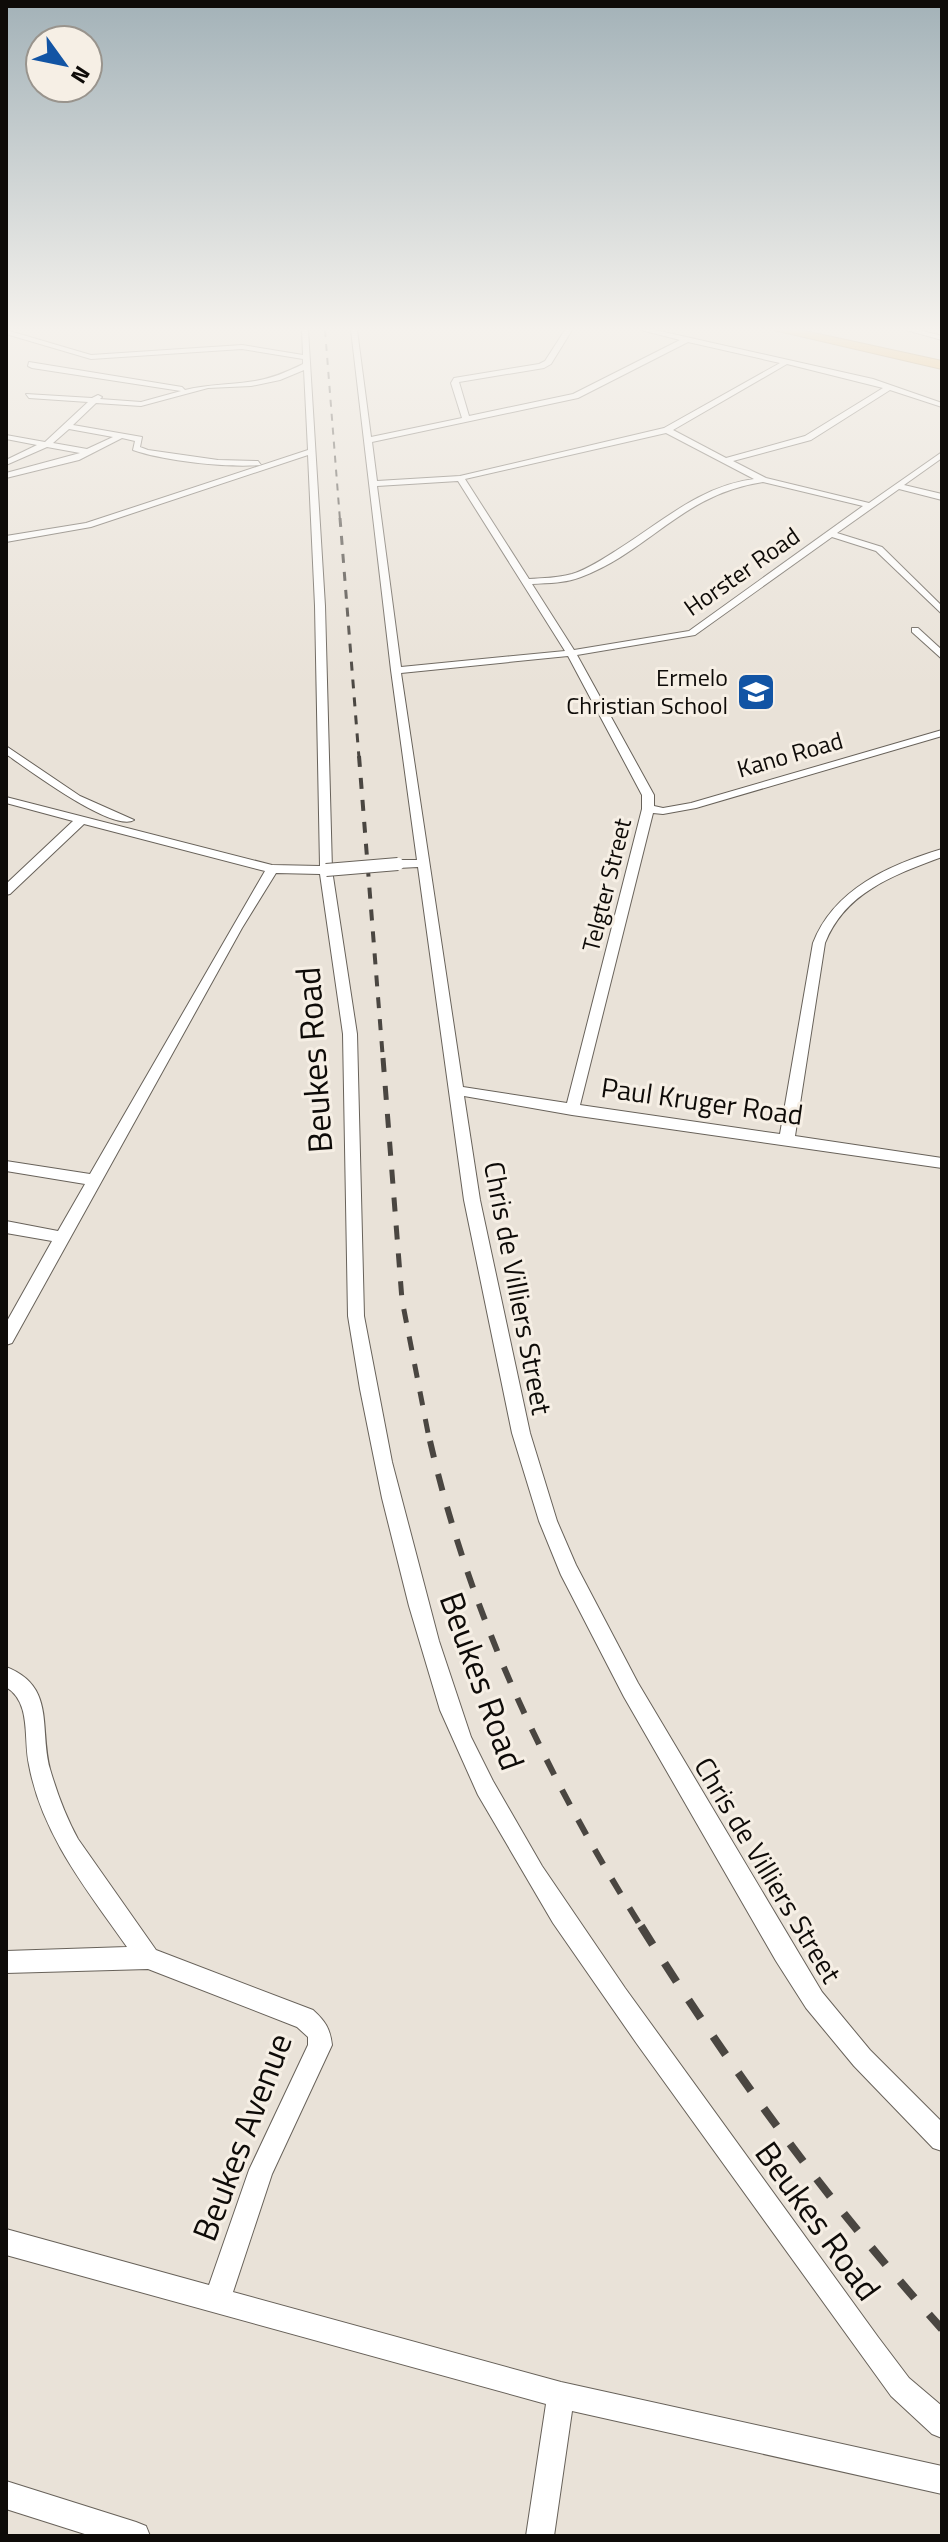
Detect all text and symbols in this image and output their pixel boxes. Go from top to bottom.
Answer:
north arrow [24,24,104,104]
text: N [62,59,99,91]
street label: Horster Road [676,518,807,624]
place label: Ermelo Christian School [566,659,728,723]
school or university icon: Ermelo Christian School [735,671,777,713]
street label: Kano Road [733,722,847,786]
street label: Telgter Street [572,814,640,955]
street label: Beukes Road [281,965,345,1155]
street label: Paul Kruger Road [598,1065,806,1136]
street label: Chris de Villiers Street [473,1158,564,1418]
street label: Beukes Road [427,1584,539,1777]
street label: Chris de Villiers Street [684,1748,853,1991]
street label: Beukes Avenue [178,2025,305,2248]
street label: Beukes Road [743,2130,895,2311]

